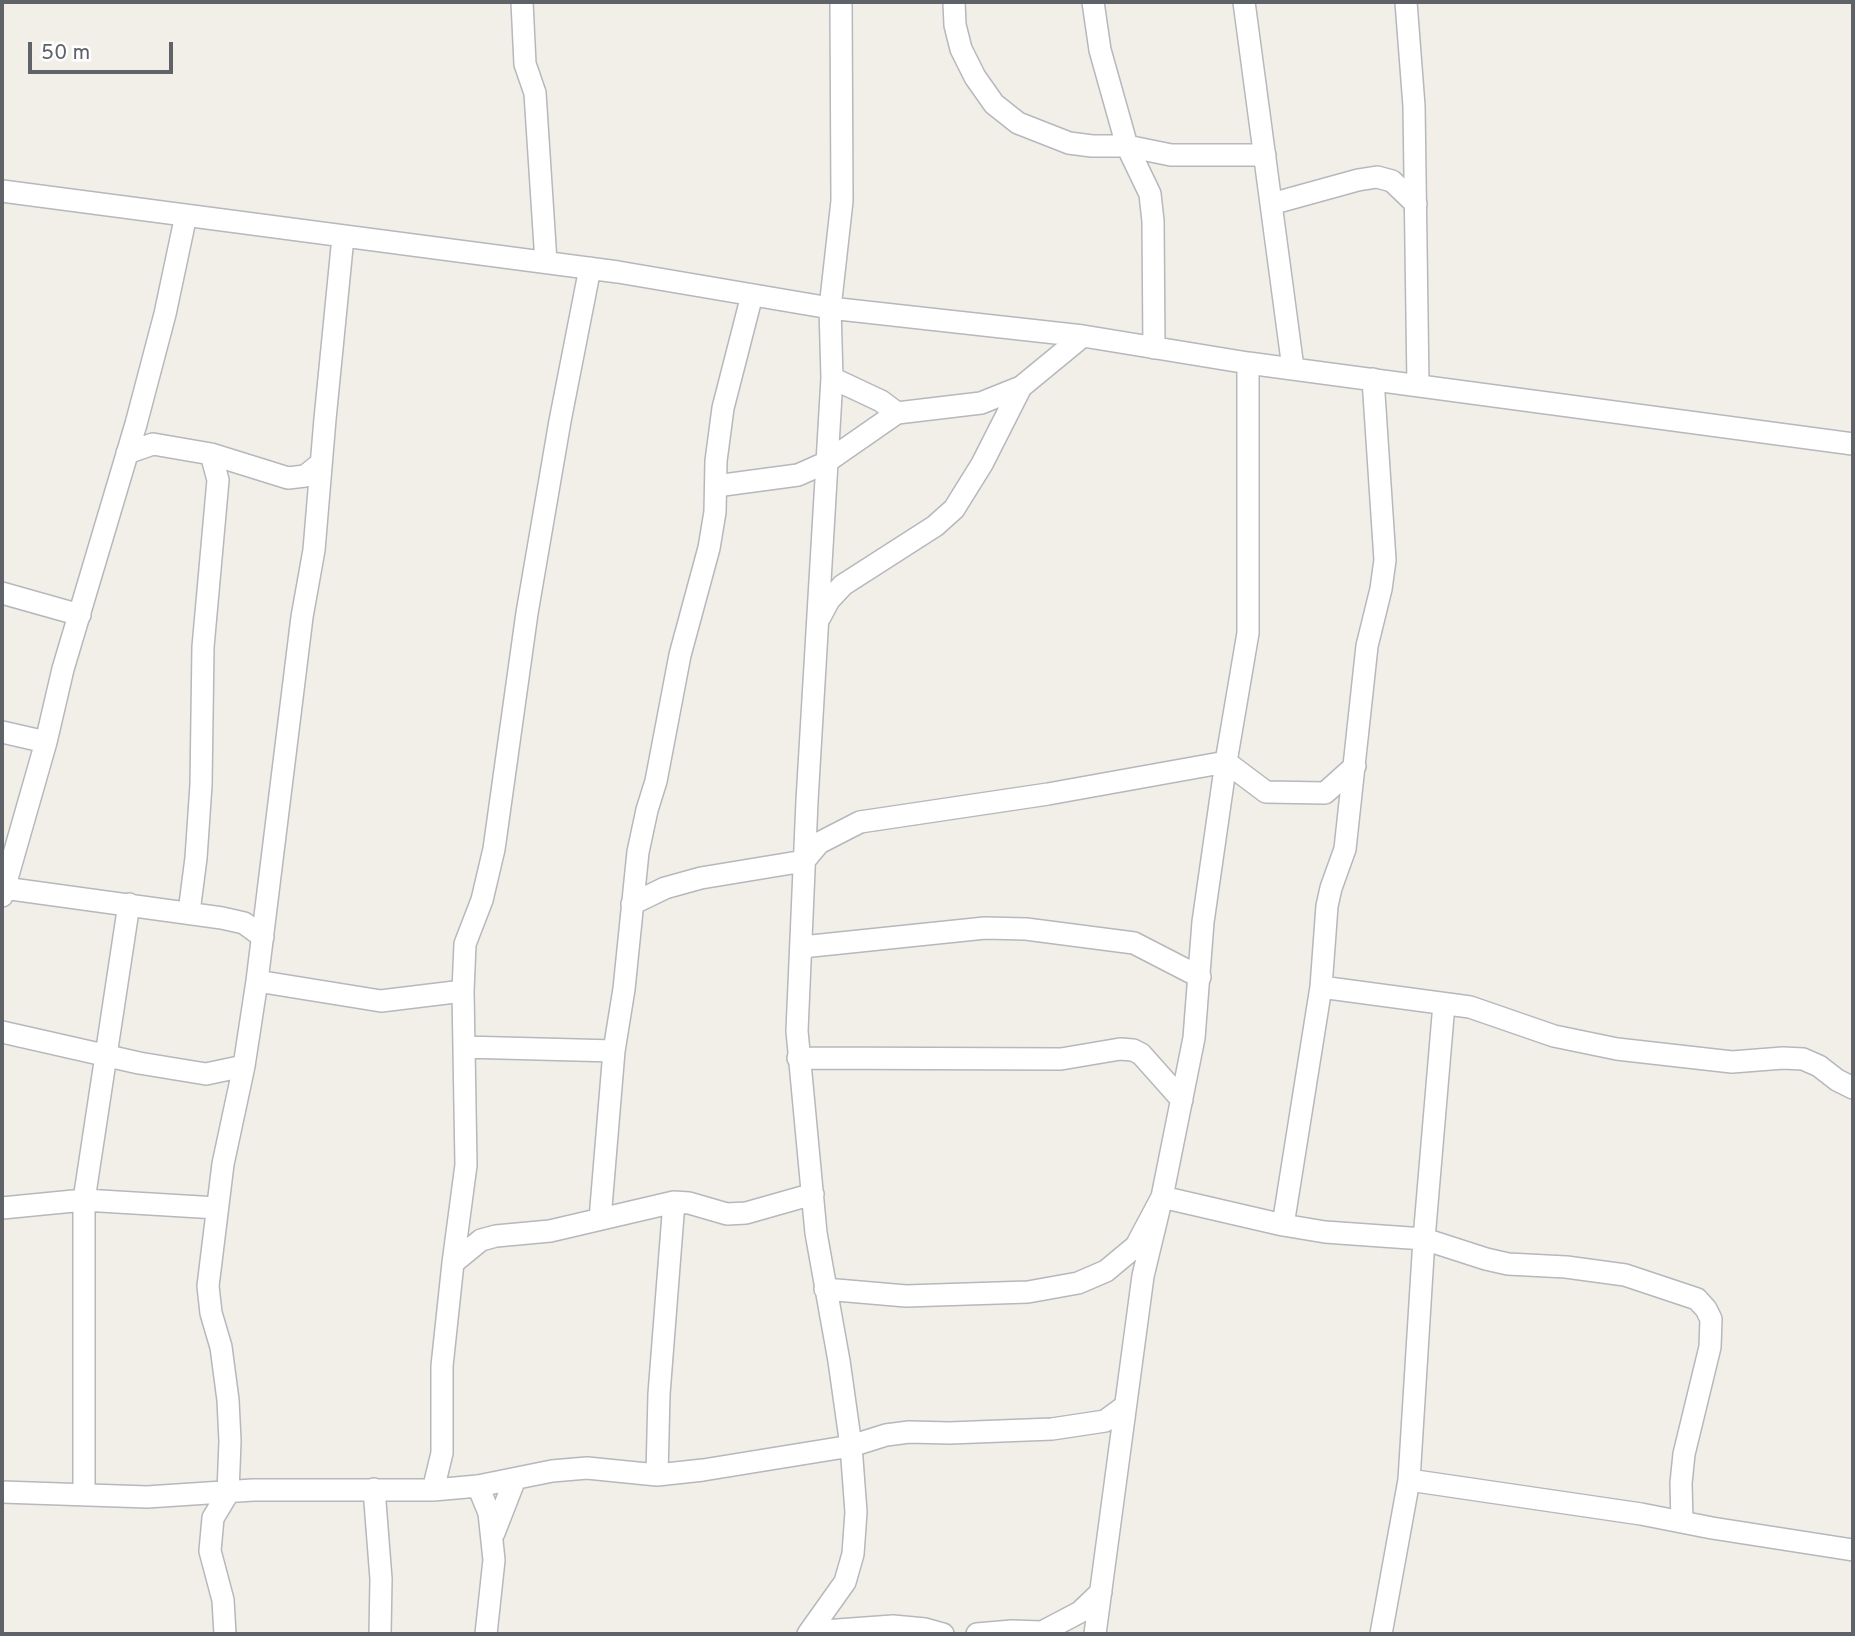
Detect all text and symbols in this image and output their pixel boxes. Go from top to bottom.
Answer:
scale bar [32,28,177,72]
text: 50 m [41,40,90,67]

